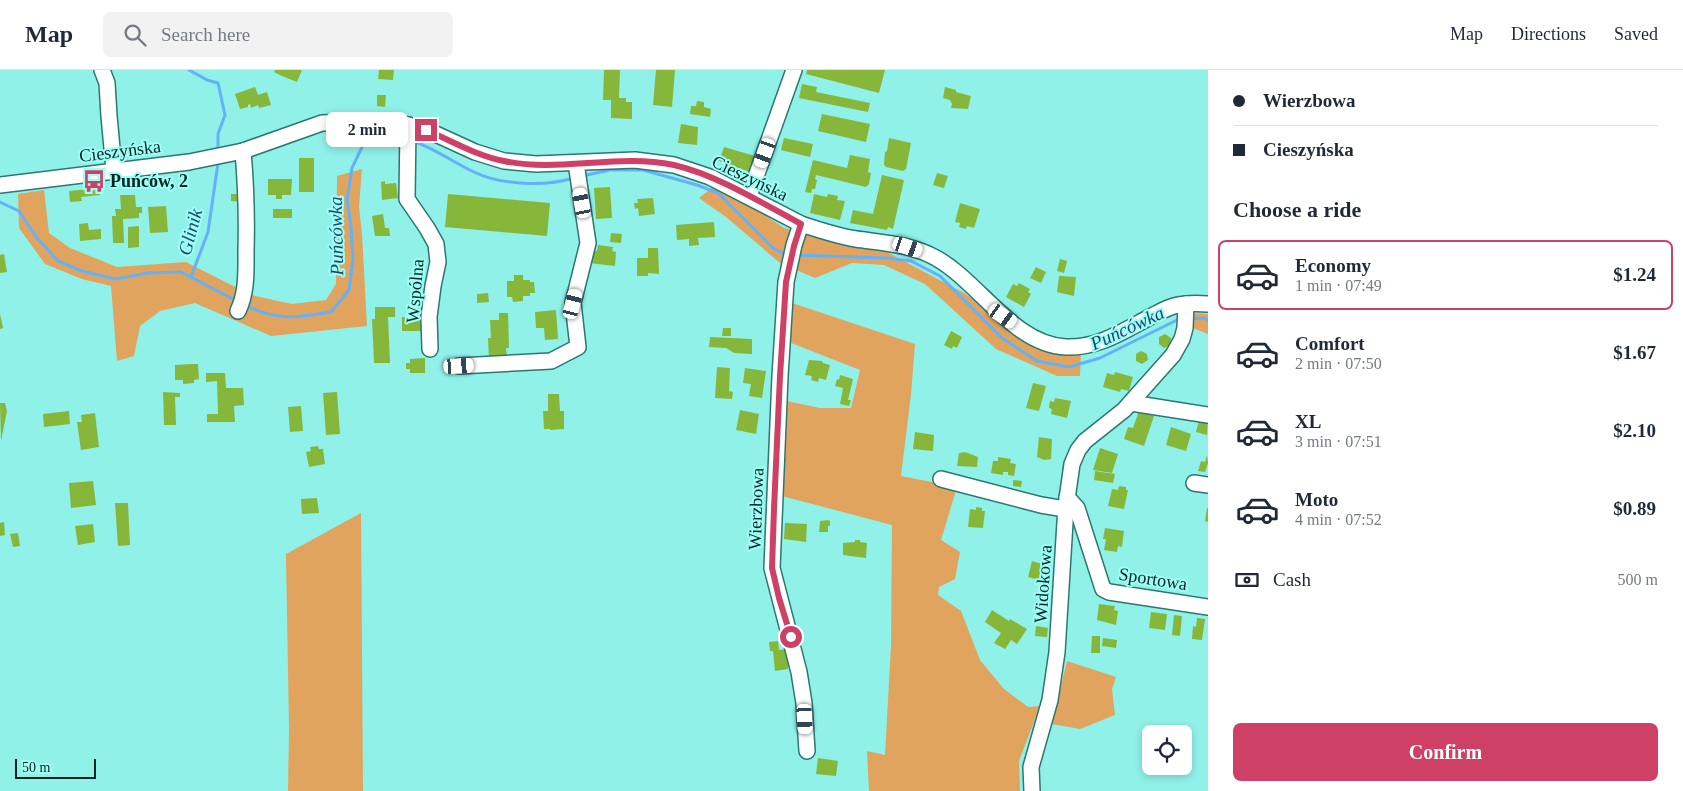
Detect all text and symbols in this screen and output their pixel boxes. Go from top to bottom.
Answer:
search box [103,12,453,57]
text: Map [25,21,73,47]
icon: search [121,21,149,49]
text: Search here [161,24,250,45]
text: Map [1450,24,1483,44]
text: Directions [1511,24,1586,44]
text: Saved [1614,24,1658,44]
text: Wierzbowa [1263,90,1356,111]
callout: 2 min [326,112,408,148]
route end [415,119,437,141]
text: 2 min [348,121,386,138]
street label: Cieszyńska [78,136,162,166]
car [752,136,777,170]
text: Cieszyńska [1263,139,1354,160]
street label: Cieszyńska [709,151,791,205]
bus stop icon: Puńców, 2 [81,168,107,194]
place label: Puńców, 2 [110,171,188,191]
car [571,187,592,219]
water label: Puńcówka [325,196,347,277]
text: Choose a ride [1233,197,1361,222]
water label: Glinik [174,206,206,258]
car [891,235,924,259]
icon: car [1235,253,1280,298]
text: Economy [1295,255,1371,276]
street label: Wspólna [402,258,428,324]
text: $1.24 [1613,264,1656,285]
text: 1 min · 07:49 [1295,277,1382,294]
car [562,288,583,320]
car [986,301,1019,331]
water label: Puńcówka [1086,302,1167,355]
icon: car [1235,331,1280,376]
text: Comfort [1295,333,1365,354]
text: $1.67 [1613,342,1656,363]
text: 2 min · 07:50 [1295,355,1382,372]
car [443,358,474,374]
icon: car [1235,409,1280,454]
text: XL [1295,411,1321,432]
text: $2.10 [1613,420,1656,441]
text: 3 min · 07:51 [1295,433,1382,450]
street label: Wierzbowa [745,468,767,550]
icon: car [1235,487,1280,532]
text: Moto [1295,489,1338,510]
text: $0.89 [1613,498,1656,519]
text: 4 min · 07:52 [1295,511,1382,528]
street label: Widokowa [1030,544,1056,624]
street label: Sportowa [1117,564,1189,594]
icon: cash [1233,566,1261,594]
text: Cash [1273,569,1311,590]
text: 500 m [1618,571,1658,588]
route start [780,626,802,648]
car [796,704,813,734]
button: Confirm [1233,723,1658,781]
map controls [1142,725,1192,775]
button: locate [1142,725,1192,775]
scale bar [15,756,96,779]
text: 50 m [22,760,50,775]

